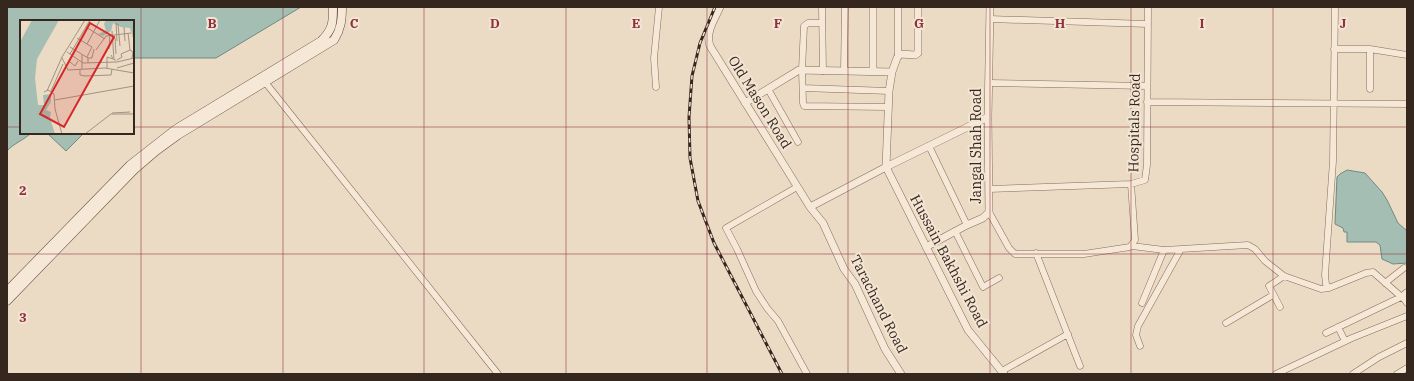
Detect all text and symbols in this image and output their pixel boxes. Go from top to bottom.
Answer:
text: B [207,15,217,32]
text: C [350,15,359,32]
text: D [490,15,500,32]
text: E [632,15,640,32]
text: F [774,15,782,32]
text: G [914,15,924,32]
text: H [1055,15,1066,32]
text: I [1200,15,1205,32]
text: J [1340,15,1347,32]
inset map [20,20,134,134]
street label: Old Mason Road [724,52,796,152]
street label: Hospitals Road [1124,73,1144,173]
street label: Jangal Shah Road [967,88,985,204]
text: 2 [19,182,27,199]
street label: Hussain Bakhshi Road [906,191,992,331]
street label: Tarachand Road [847,252,912,357]
text: 3 [19,309,27,326]

